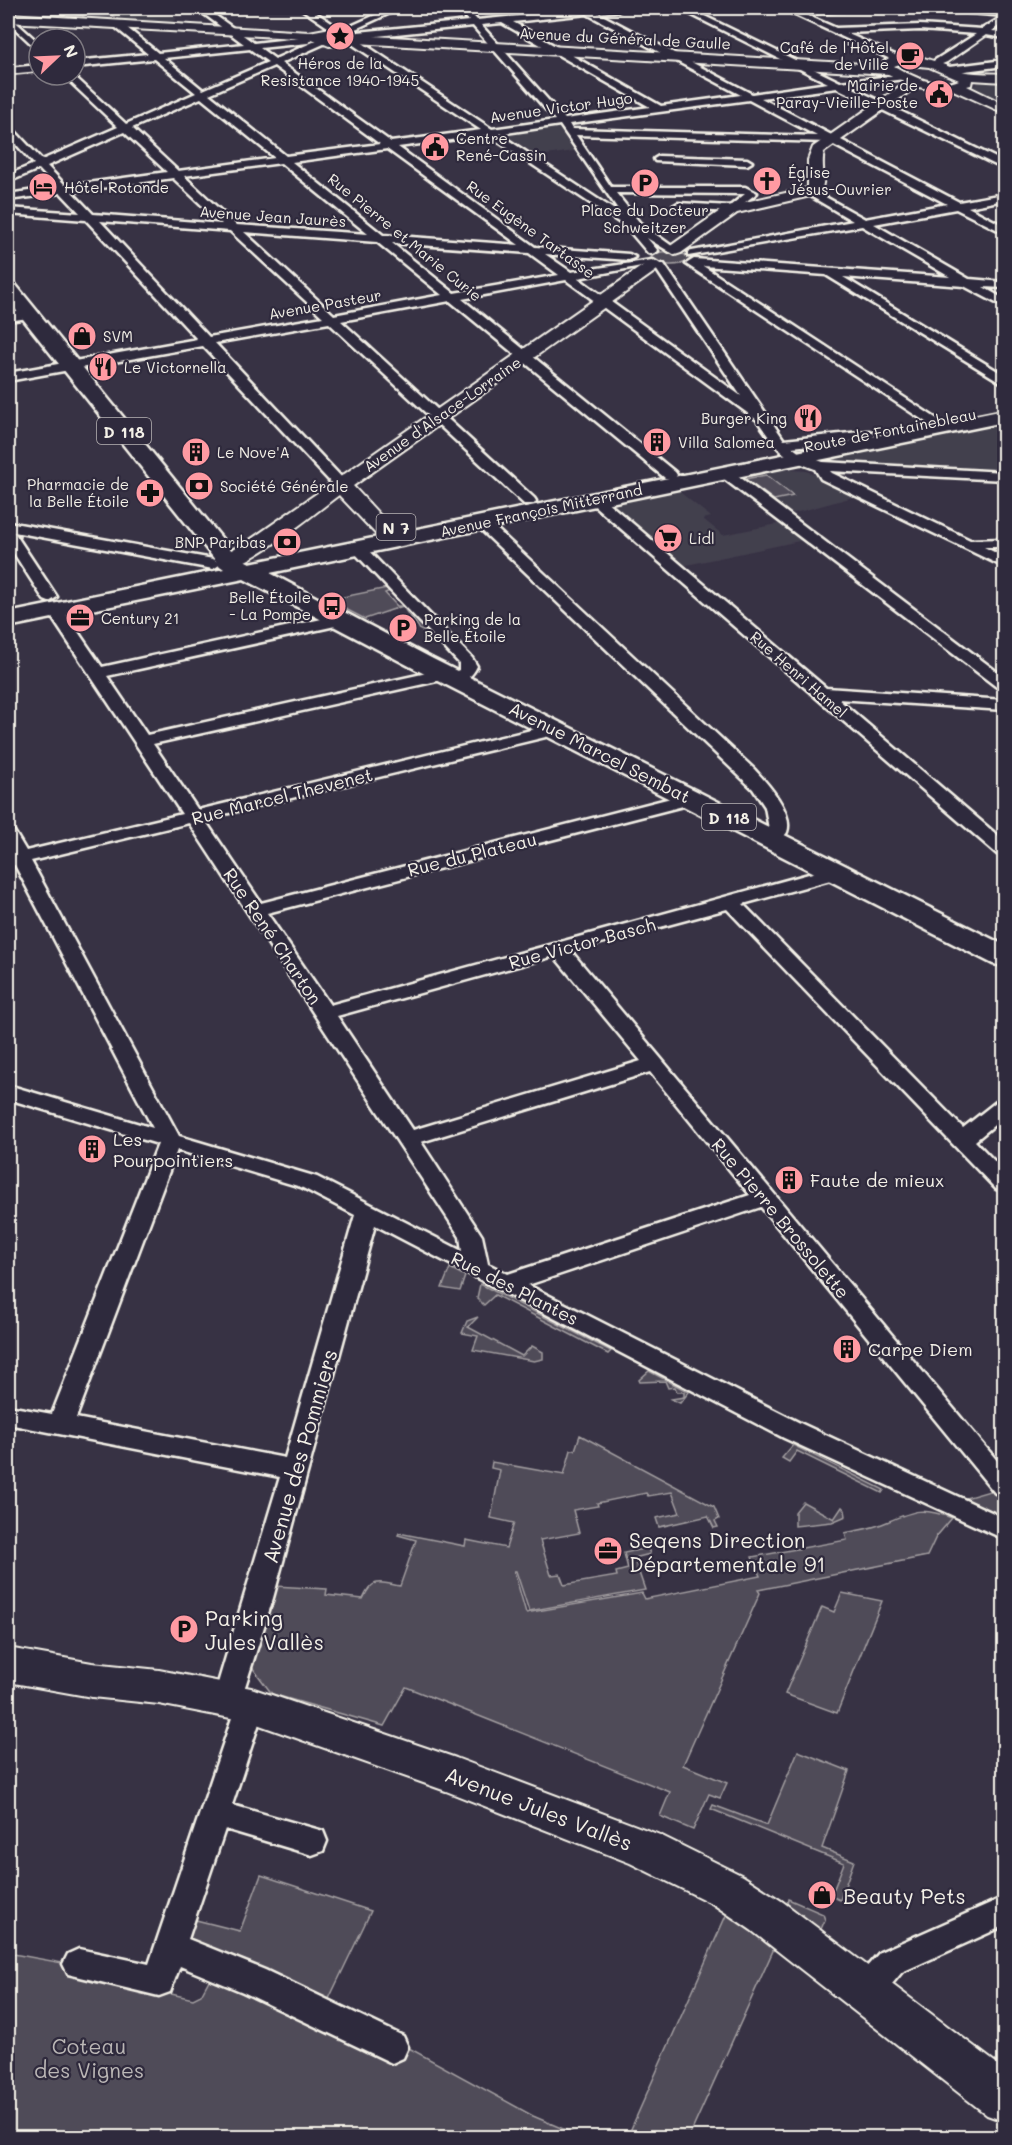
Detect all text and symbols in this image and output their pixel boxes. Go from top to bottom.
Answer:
place icon: Héros de la Resistance 1940-1945 [324,20,356,52]
street label: Avenue du Général de Gaulle [519,22,731,54]
north arrow [27,27,87,87]
place label: Café de l'Hôtel de Ville [780,37,889,74]
cafe icon: Café de l'Hôtel de Ville [894,40,926,72]
text: N [59,41,83,61]
place label: Héros de la Resistance 1940-1945 [261,53,419,90]
place label: Mairie de Paray-Vieille-Poste [776,75,918,112]
public building icon: Mairie de Paray-Vieille-Poste [923,78,955,110]
street label: Avenue Victor Hugo [488,87,634,127]
place label: Centre René-Cassin [456,128,546,165]
public building icon: Centre René-Cassin [419,131,451,163]
place label: Église Jésus-Ouvrier [788,162,892,199]
church icon: Église Jésus-Ouvrier [751,165,783,197]
parking icon: Place du Docteur Schweitzer [629,167,661,199]
street label: Rue Pierre et Marie Curie [324,169,486,305]
hotel icon: Hôtel Rotonde [27,171,59,203]
street label: Rue Eugène Tartasse [463,176,599,282]
place label: Hôtel Rotonde [64,177,169,197]
place label: Place du Docteur Schweitzer [581,200,709,237]
street label: Avenue Jean Jaurès [199,201,347,231]
street label: Avenue Pasteur [267,284,383,324]
shop icon: SVM [66,320,98,352]
place label: SVM [103,326,133,346]
restaurant icon: Le Victornella [87,351,119,383]
street label: Avenue d'Alsace-Lorraine [359,352,525,476]
place label: Le Victornella [124,357,227,377]
restaurant icon: Burger King [792,402,824,434]
street label: Route de Fontainebleau [802,403,978,457]
place label: Burger King [701,408,787,428]
road number: D 118 [97,418,151,444]
building icon: Villa Salomea [641,426,673,458]
place label: Villa Salomea [678,432,775,452]
building icon: Le Nove'A [180,436,212,468]
place label: Le Nove'A [217,442,290,462]
bank icon: Société Générale [183,470,215,502]
place label: Pharmacie de la Belle Étoile [27,474,129,511]
place label: Société Générale [220,476,349,496]
pharmacy icon: Pharmacie de la Belle Étoile [134,477,166,509]
street label: Avenue François Mitterrand [438,479,644,541]
road number: N 7 [376,514,416,540]
supermarket icon: Lidl [652,522,684,554]
bank icon: BNP Paribas [271,526,303,558]
place label: Lidl [689,528,715,548]
place label: BNP Paribas [175,532,266,552]
place label: Belle Étoile - La Pompe [229,587,311,624]
bus stop icon: Belle Étoile - La Pompe [316,590,348,622]
office icon: Century 21 [64,602,96,634]
place label: Century 21 [101,608,179,628]
place label: Parking de la Belle Étoile [424,609,521,646]
parking icon: Parking de la Belle Étoile [387,612,419,644]
street label: Rue Henri Hamel [746,626,852,722]
street label: Avenue Marcel Sembat [505,696,695,808]
street label: Rue Marcel Thevenet [189,762,375,830]
road number: D 118 [702,804,756,830]
street label: Rue du Plateau [405,826,539,882]
street label: Rue René Charton [218,863,328,1009]
street label: Rue Victor Basch [506,912,658,974]
place label: Les Pourpointiers [113,1127,233,1172]
building icon: Les Pourpointiers [76,1133,108,1165]
street label: Rue Pierre Brossolette [707,1133,855,1303]
building icon: Faute de mieux [773,1164,805,1196]
place label: Faute de mieux [810,1168,944,1192]
street label: Rue des Plantes [447,1246,583,1330]
building icon: Carpe Diem [831,1333,863,1365]
place label: Carpe Diem [868,1337,972,1361]
street label: Avenue des Pommiers [255,1346,343,1566]
place label: Seqens Direction Départementale 91 [629,1526,826,1577]
office icon: Seqens Direction Départementale 91 [592,1535,624,1567]
place label: Parking Jules Vallès [205,1604,324,1655]
parking icon: Parking Jules Vallès [168,1613,200,1645]
street label: Avenue Jules Vallès [442,1760,636,1856]
shop icon: Beauty Pets [806,1879,838,1911]
place label: Beauty Pets [843,1882,966,1909]
park label: Coteau des Vignes [34,2032,144,2083]

